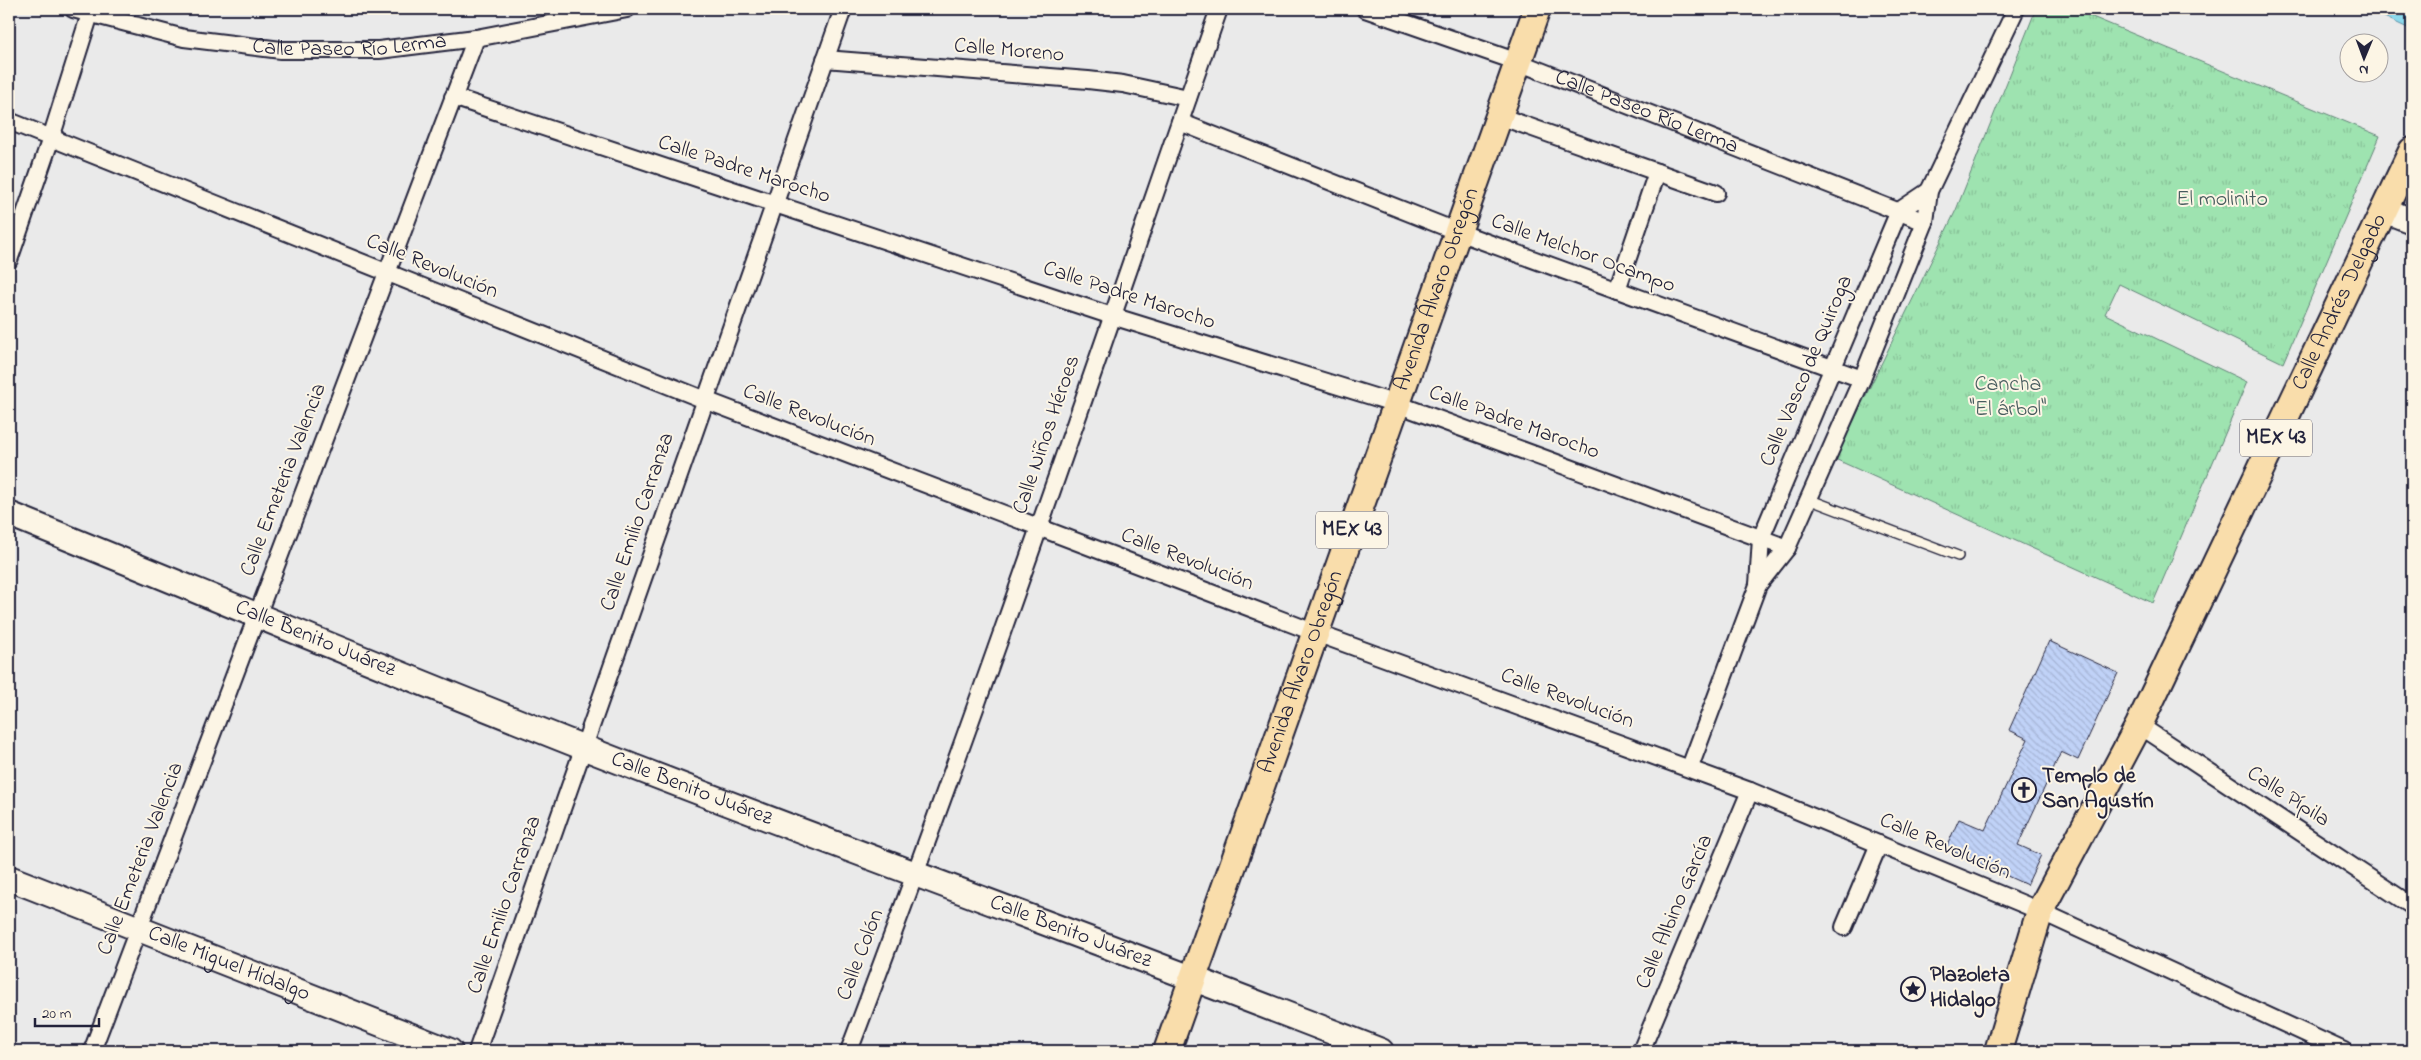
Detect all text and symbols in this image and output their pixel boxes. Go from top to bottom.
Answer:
street label: Calle Paseo Río Lerma [250,26,448,66]
street label: Calle Moreno [953,30,1065,72]
north arrow [2338,32,2388,82]
text: N [2359,59,2369,80]
street label: Calle Paseo Río Lerma [1550,62,1743,163]
street label: Calle Padre Marocho [654,127,834,213]
street label: Avenida Álvaro Obregón [1387,184,1488,396]
park label: El molinito [2176,184,2268,216]
street label: Calle Melchor Ocampo [1486,206,1680,302]
street label: Calle Andrés Delgado [2284,209,2396,396]
street label: Calle Revolución [361,226,503,308]
street label: Calle Padre Marocho [1039,253,1219,339]
street label: Calle Vasco de Quiroga [1752,270,1863,472]
street label: Calle Niños Héroes [1005,351,1089,519]
park label: Cancha "El árbol" [1970,369,2046,426]
street label: Calle Revolución [738,376,880,456]
street label: Calle Padre Marocho [1424,377,1604,469]
street label: Calle Emeteria Valencia [232,379,336,581]
road number: MEX 43 [2240,419,2312,456]
street label: Calle Emilio Carranza [592,428,684,616]
road number: MEX 43 [1316,512,1388,548]
street label: Calle Revolución [1116,520,1258,600]
street label: Avenida Álvaro Obregón [1251,566,1352,778]
street label: Calle Benito Juárez [230,592,401,687]
street label: Calle Revolución [1496,660,1638,738]
street label: Calle Benito Juárez [606,744,778,835]
street label: Calle Emeteria Valencia [89,758,193,960]
street label: Calle Pípila [2240,758,2336,836]
place label: Templo de San Agustín [2042,761,2154,819]
church icon: Templo de San Agustín [2011,777,2037,803]
street label: Calle Revolución [1874,805,2016,889]
street label: Calle Emilio Carranza [459,811,551,999]
street label: Calle Albino García [1628,830,1722,994]
street label: Calle Benito Juárez [985,887,1157,978]
street label: Calle Colón [829,905,893,1005]
street label: Calle Miguel Hidalgo [143,918,314,1010]
place label: Plazoleta Hidalgo [1930,960,2010,1018]
place icon: Plazoleta Hidalgo [1900,976,1926,1002]
scale bar [35,995,99,1027]
text: 20 m [42,1003,72,1025]

